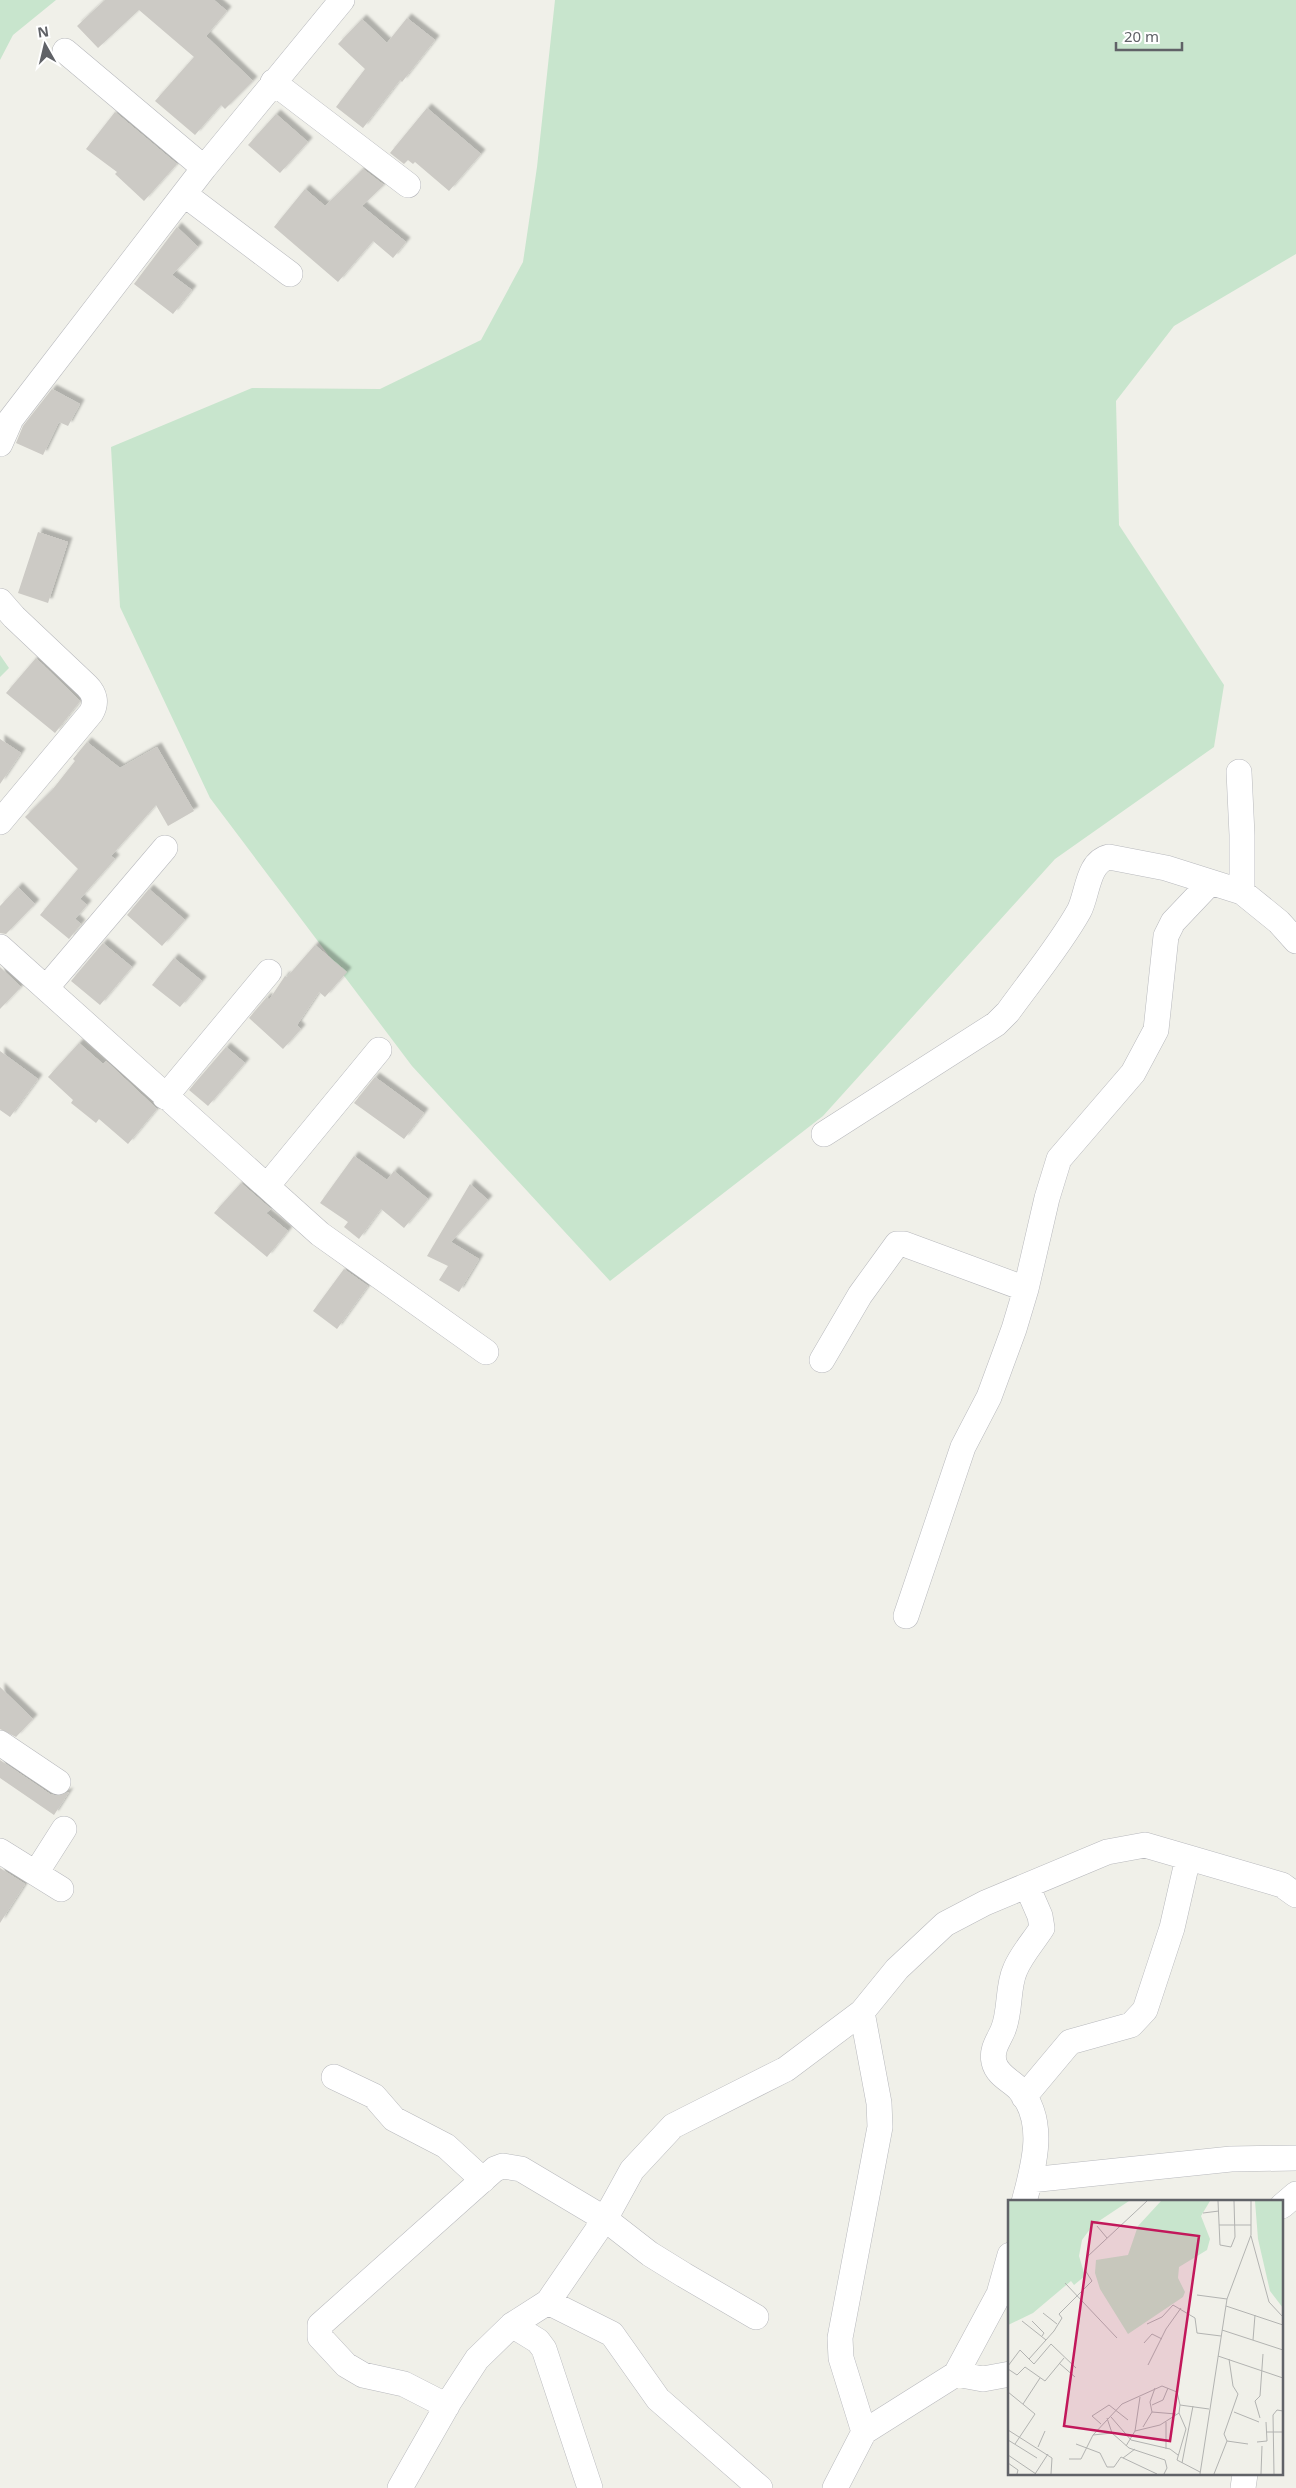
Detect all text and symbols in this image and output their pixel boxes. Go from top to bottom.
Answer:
north arrow [20,20,70,70]
scale bar [1116,20,1182,52]
text: N [36,21,50,42]
text: 20 m [1124,26,1159,46]
inset map [1008,2200,1284,2476]

